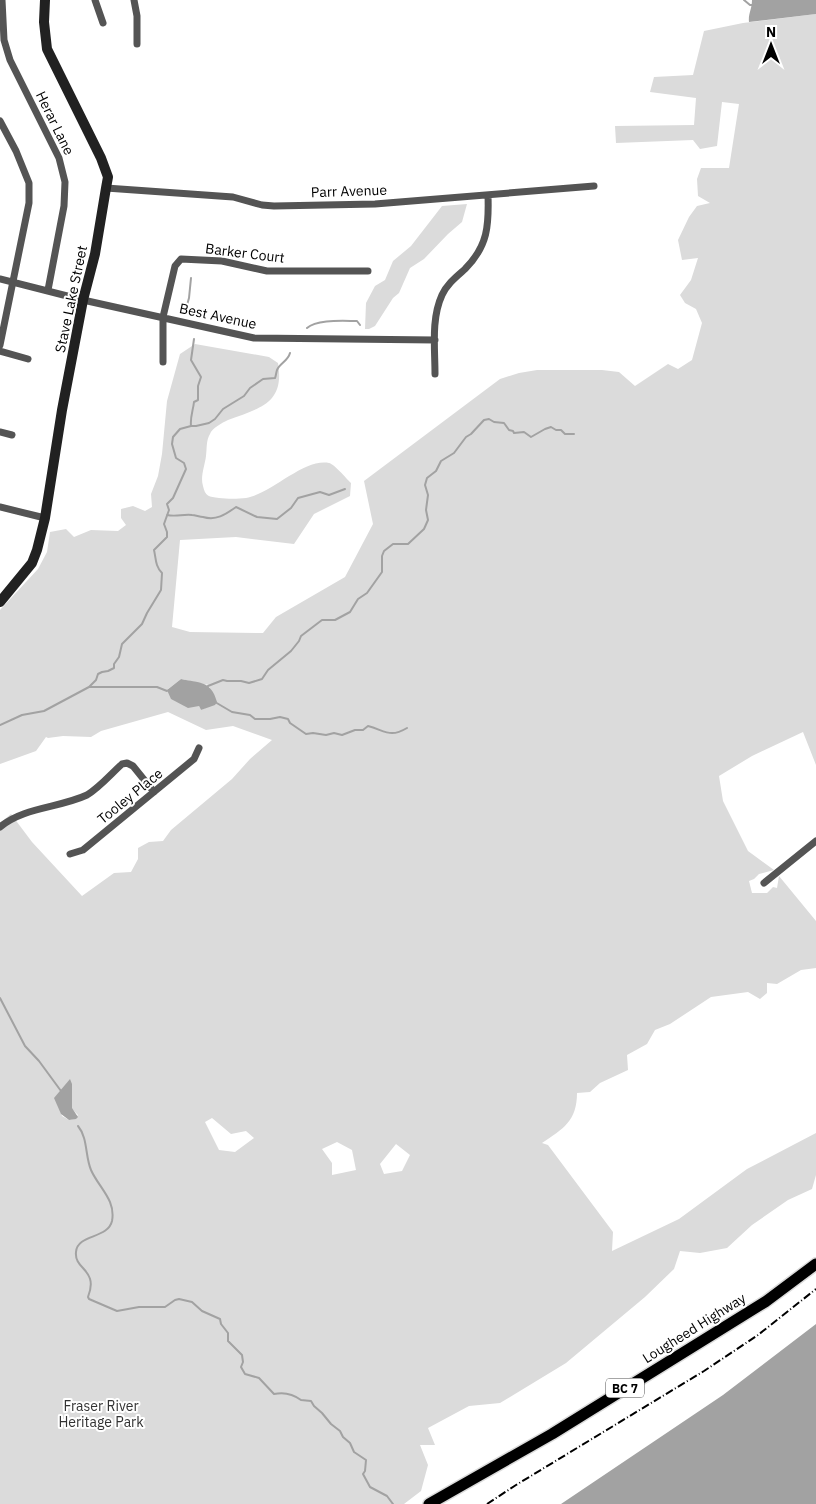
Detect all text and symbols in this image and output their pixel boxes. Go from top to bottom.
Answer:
north arrow [746,20,796,70]
text: N [766,23,776,41]
street label: Herar Lane [32,88,78,158]
street label: Parr Avenue [311,181,388,201]
street label: Barker Court [204,239,286,267]
street label: Stave Lake Street [51,244,91,354]
street label: Best Avenue [178,299,259,333]
street label: Tooley Place [94,764,167,828]
street label: Lougheed Highway [639,1289,749,1367]
road number: BC 7 [606,1379,644,1398]
park label: Fraser River Heritage Park [58,1397,144,1431]

